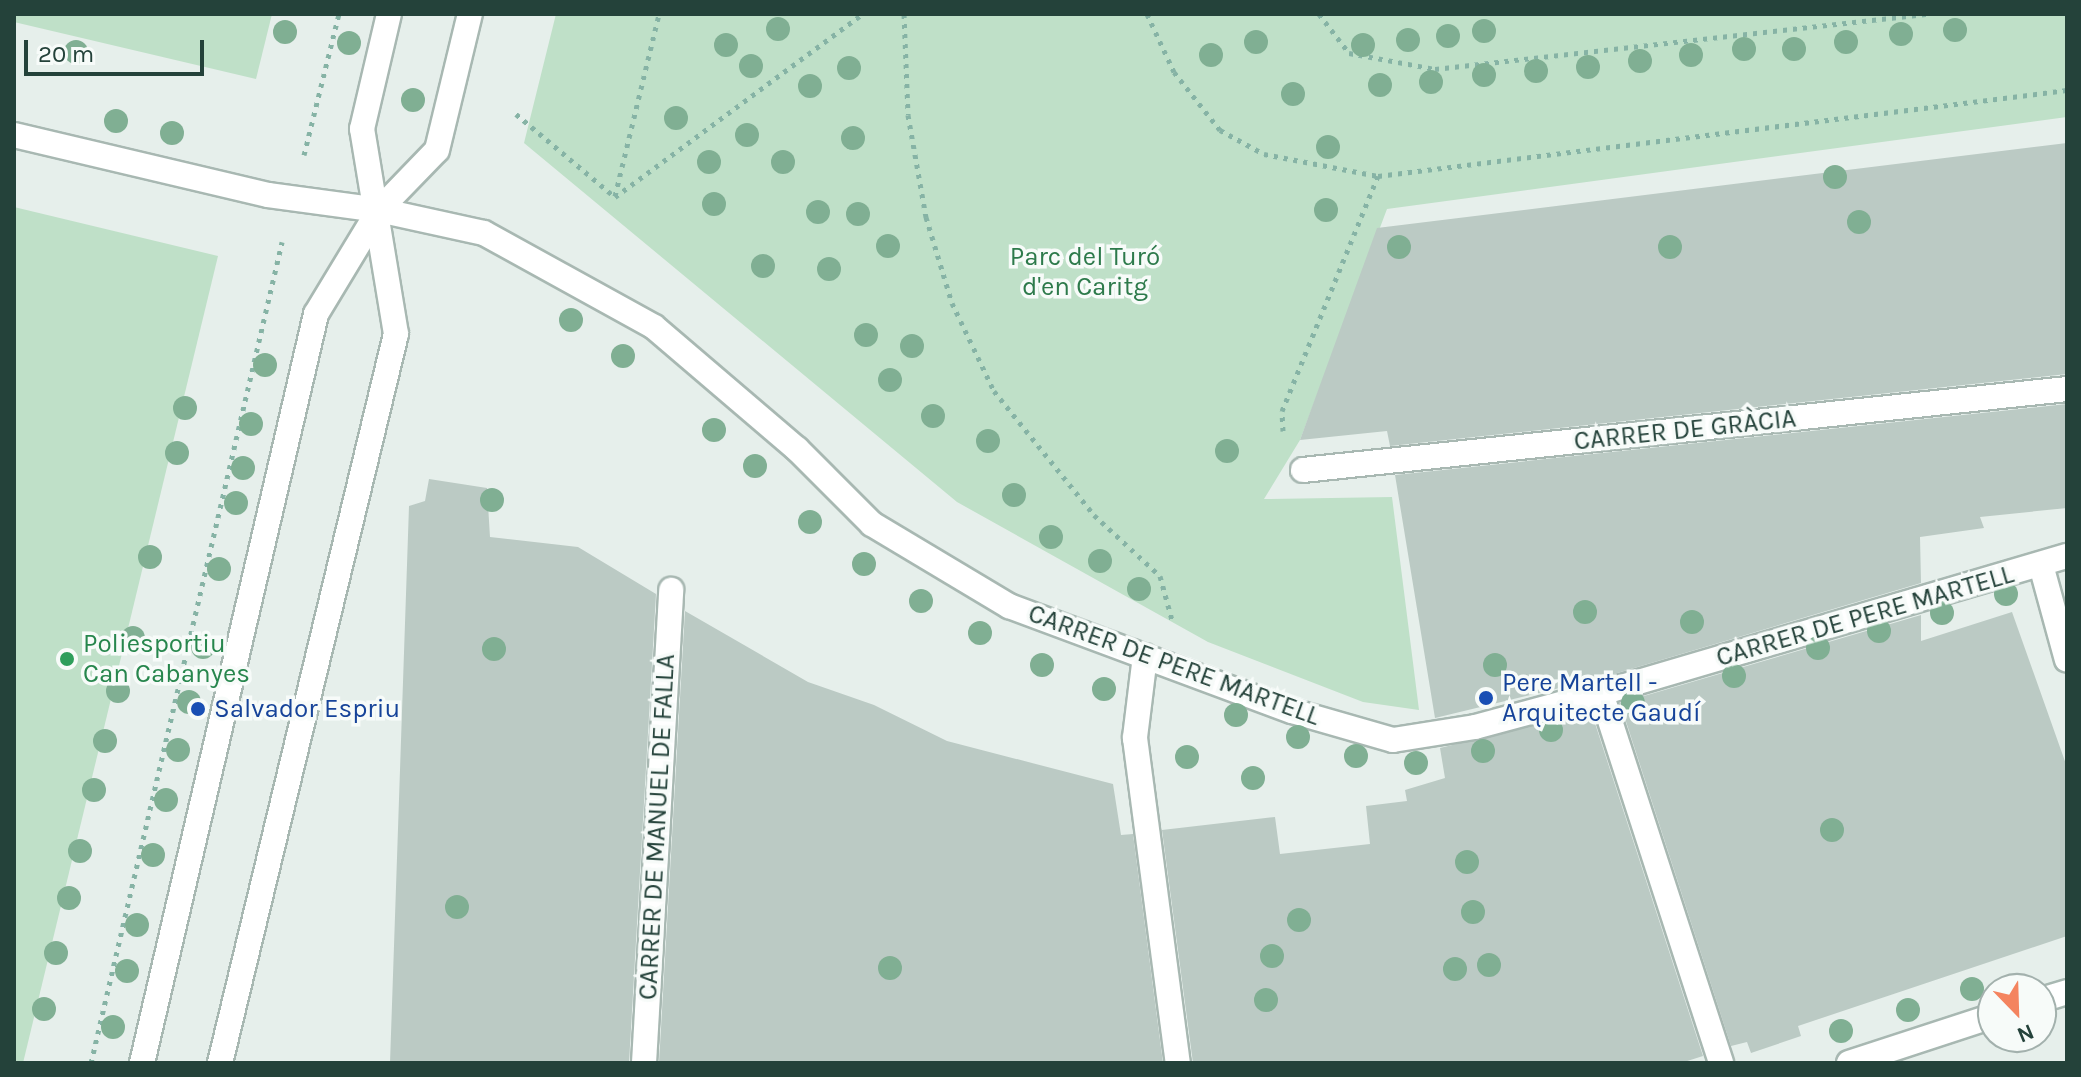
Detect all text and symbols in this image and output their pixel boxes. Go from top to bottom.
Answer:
scale bar [28,24,208,74]
text: 20 m [38,40,94,68]
park label: Parc del Turó d'en Caritg [1010,241,1160,302]
street label: CARRER DE GRÀCIA [1572,403,1798,457]
street label: CARRER DE PERE MARTELL [1713,559,2017,673]
street label: CARRER DE PERE MARTELL [1024,598,1324,732]
place label: Poliesportiu Can Cabanyes [83,628,250,690]
marker: Poliesportiu Can Cabanyes [58,650,76,668]
street label: CARRER DE MANUEL DE FALLA [632,653,682,1001]
place label: Pere Martell - Arquitecte Gaudí [1502,667,1701,728]
marker: Pere Martell - Arquitecte Gaudí [1477,689,1495,707]
place label: Salvador Espriu [214,693,400,725]
marker: Salvador Espriu [189,700,207,718]
north arrow [1977,973,2057,1053]
text: N [2013,1018,2038,1048]

